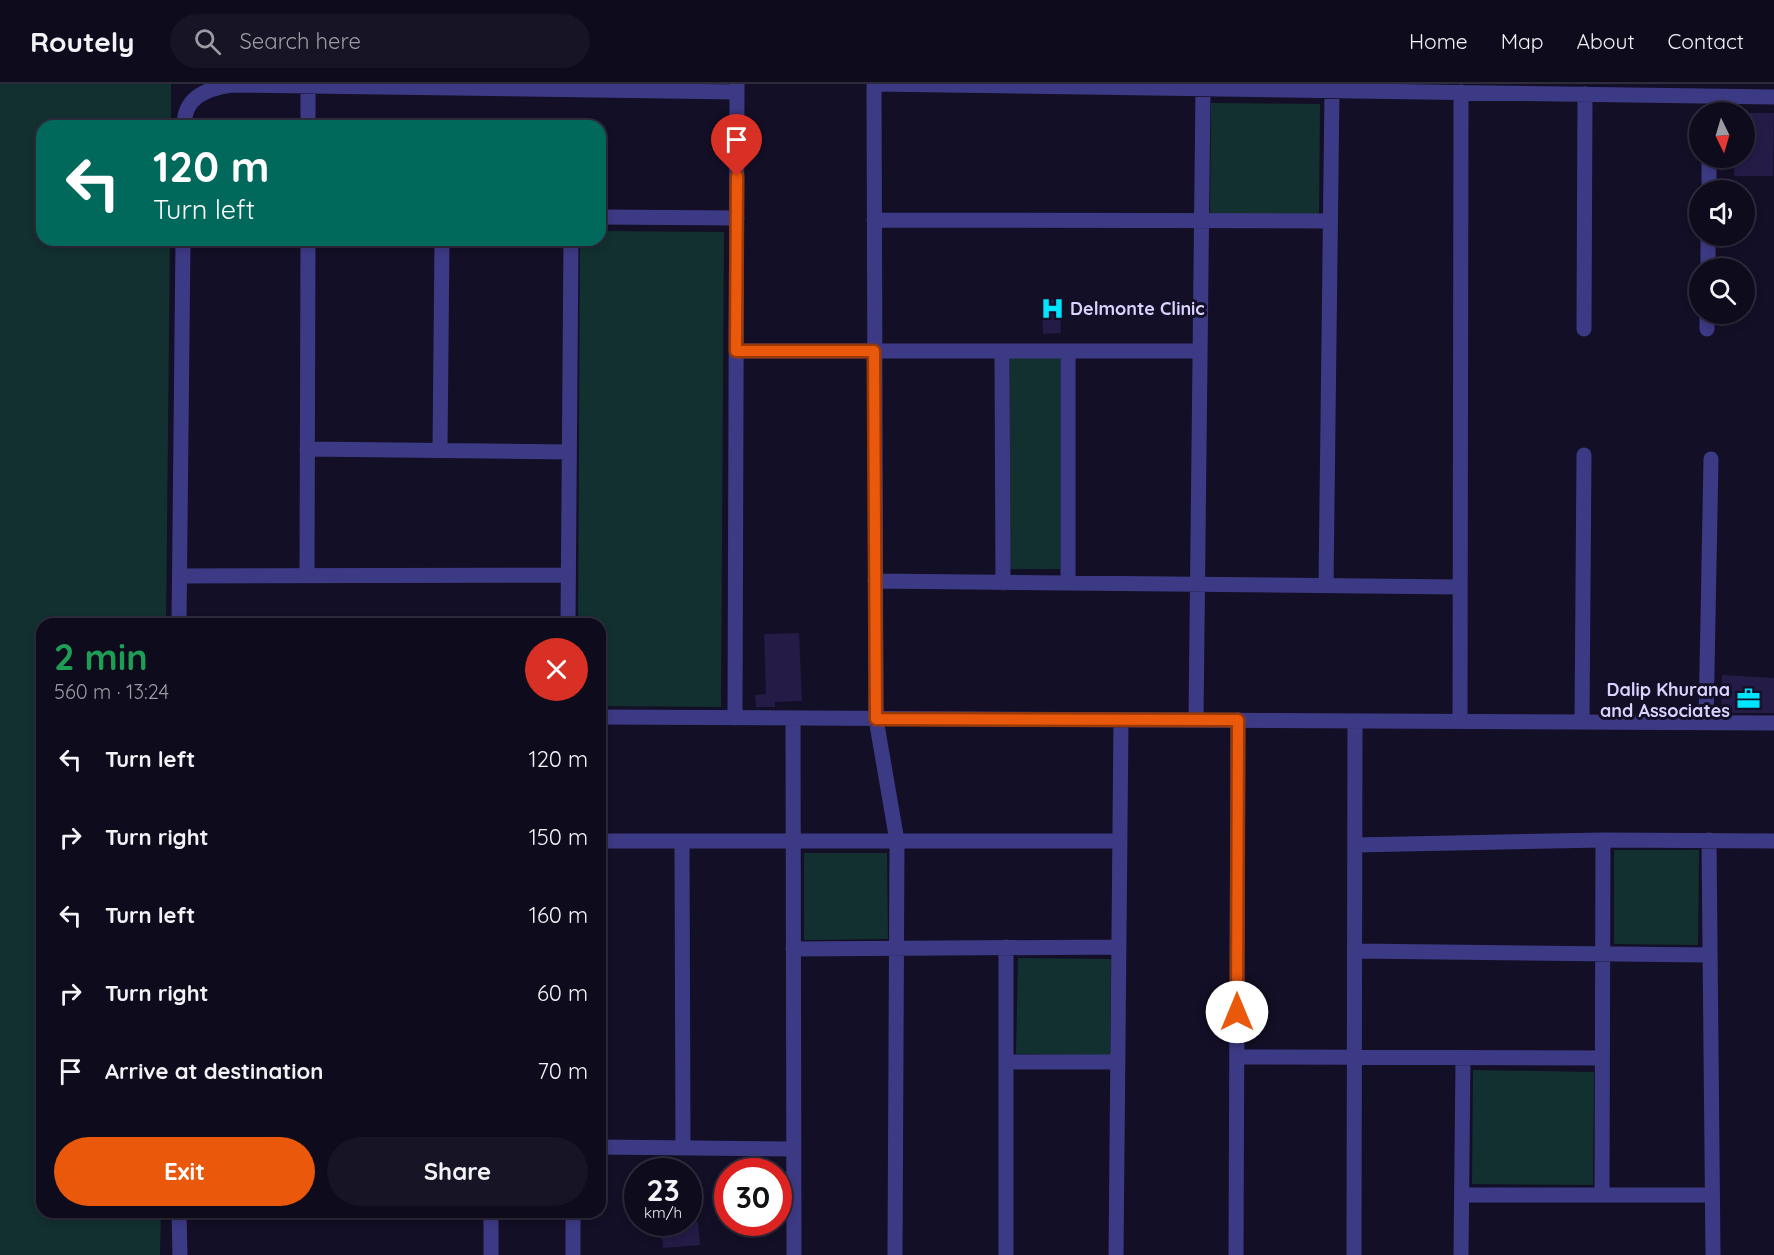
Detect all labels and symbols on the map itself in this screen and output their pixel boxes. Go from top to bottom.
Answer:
north arrow [1689,102,1755,168]
pin [711,114,762,176]
hospital icon: Delmonte Clinic [1039,295,1065,321]
place label: Delmonte Clinic [1070,297,1205,320]
place label: Dalip Khurana and Associates [1600,678,1730,722]
office icon: Dalip Khurana and Associates [1735,686,1761,712]
position arrow [1205,980,1269,1044]
speed limit sign: 30 [714,1158,792,1236]

